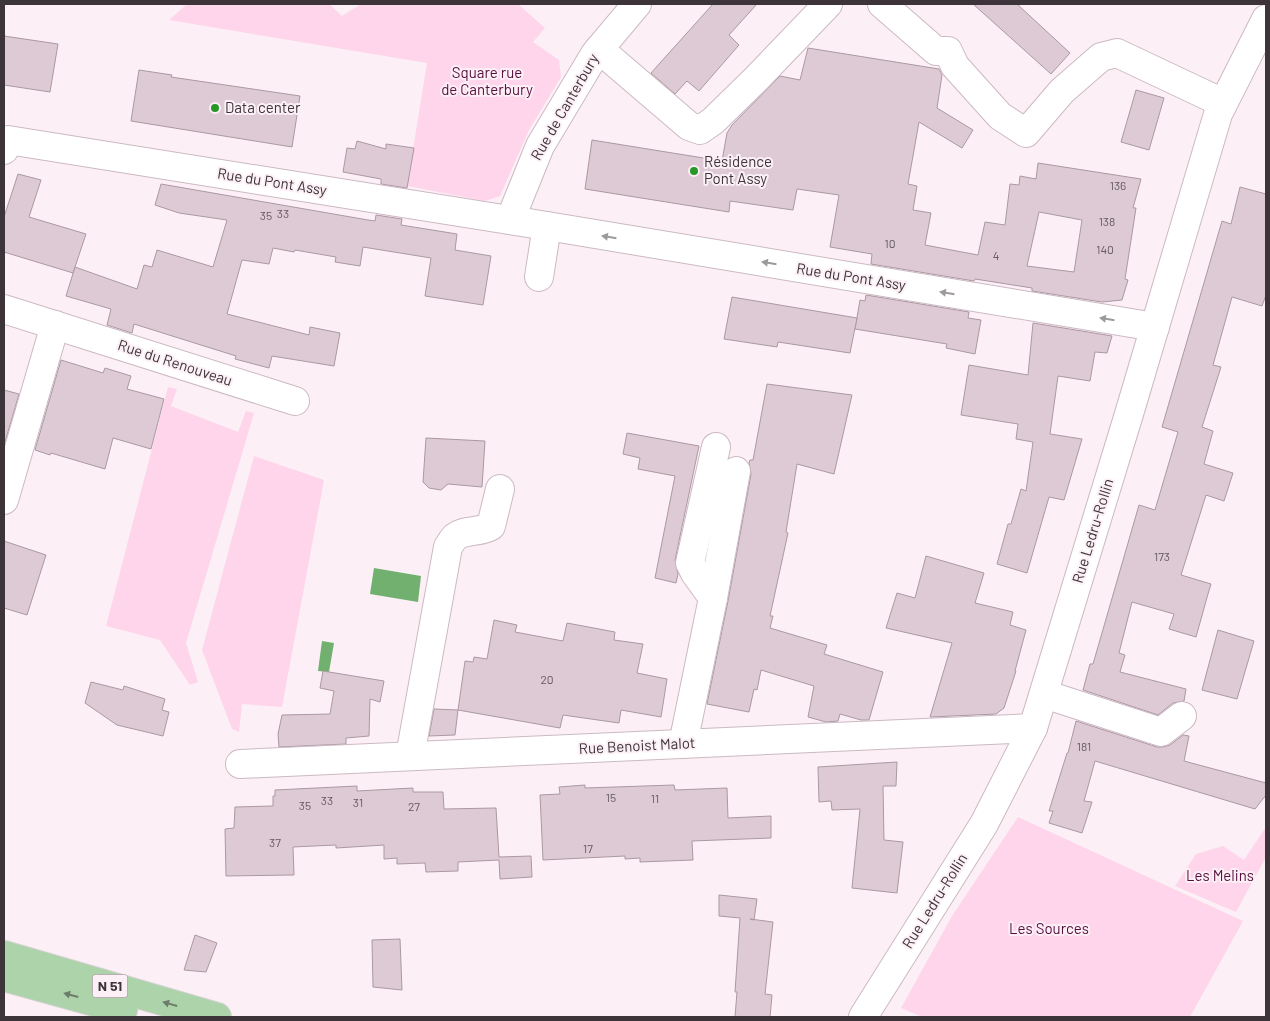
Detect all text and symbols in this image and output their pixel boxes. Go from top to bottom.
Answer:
street label: Rue de Canterbury [526,50,602,163]
park label: Square rue de Canterbury [441,63,533,98]
place label: Data center [225,98,301,116]
marker: Data center [209,102,221,114]
place label: Résidence Pont Assy [704,152,772,187]
street label: Rue du Pont Assy [216,163,328,199]
marker: Résidence Pont Assy [688,165,700,177]
house number: 136 [1110,178,1126,192]
house number: 33 [277,206,289,220]
house number: 35 [260,208,272,222]
house number: 138 [1099,214,1115,228]
one-way arrow [601,232,617,240]
house number: 10 [885,236,895,250]
house number: 140 [1096,242,1114,256]
house number: 4 [993,248,999,262]
street label: Rue du Pont Assy [795,258,907,294]
one-way arrow [761,259,777,267]
one-way arrow [938,288,954,296]
one-way arrow [1099,315,1115,323]
street label: Rue du Renouveau [116,335,235,389]
street label: Rue Ledru-Rollin [1068,476,1117,585]
house number: 173 [1154,549,1170,563]
house number: 20 [540,672,554,686]
street label: Rue Benoist Malot [578,733,696,757]
house number: 181 [1077,739,1091,753]
house number: 15 [606,790,616,804]
house number: 11 [651,791,659,805]
house number: 33 [321,793,333,807]
house number: 31 [353,795,363,809]
house number: 35 [299,798,311,812]
house number: 27 [408,799,420,813]
house number: 37 [269,835,281,849]
house number: 17 [583,841,593,855]
street label: Rue Ledru-Rollin [898,850,971,951]
park label: Les Melins [1186,866,1254,884]
park label: Les Sources [1009,919,1089,937]
road number: N 51 [92,974,128,998]
one-way arrow [63,991,78,999]
one-way arrow [162,999,177,1007]

